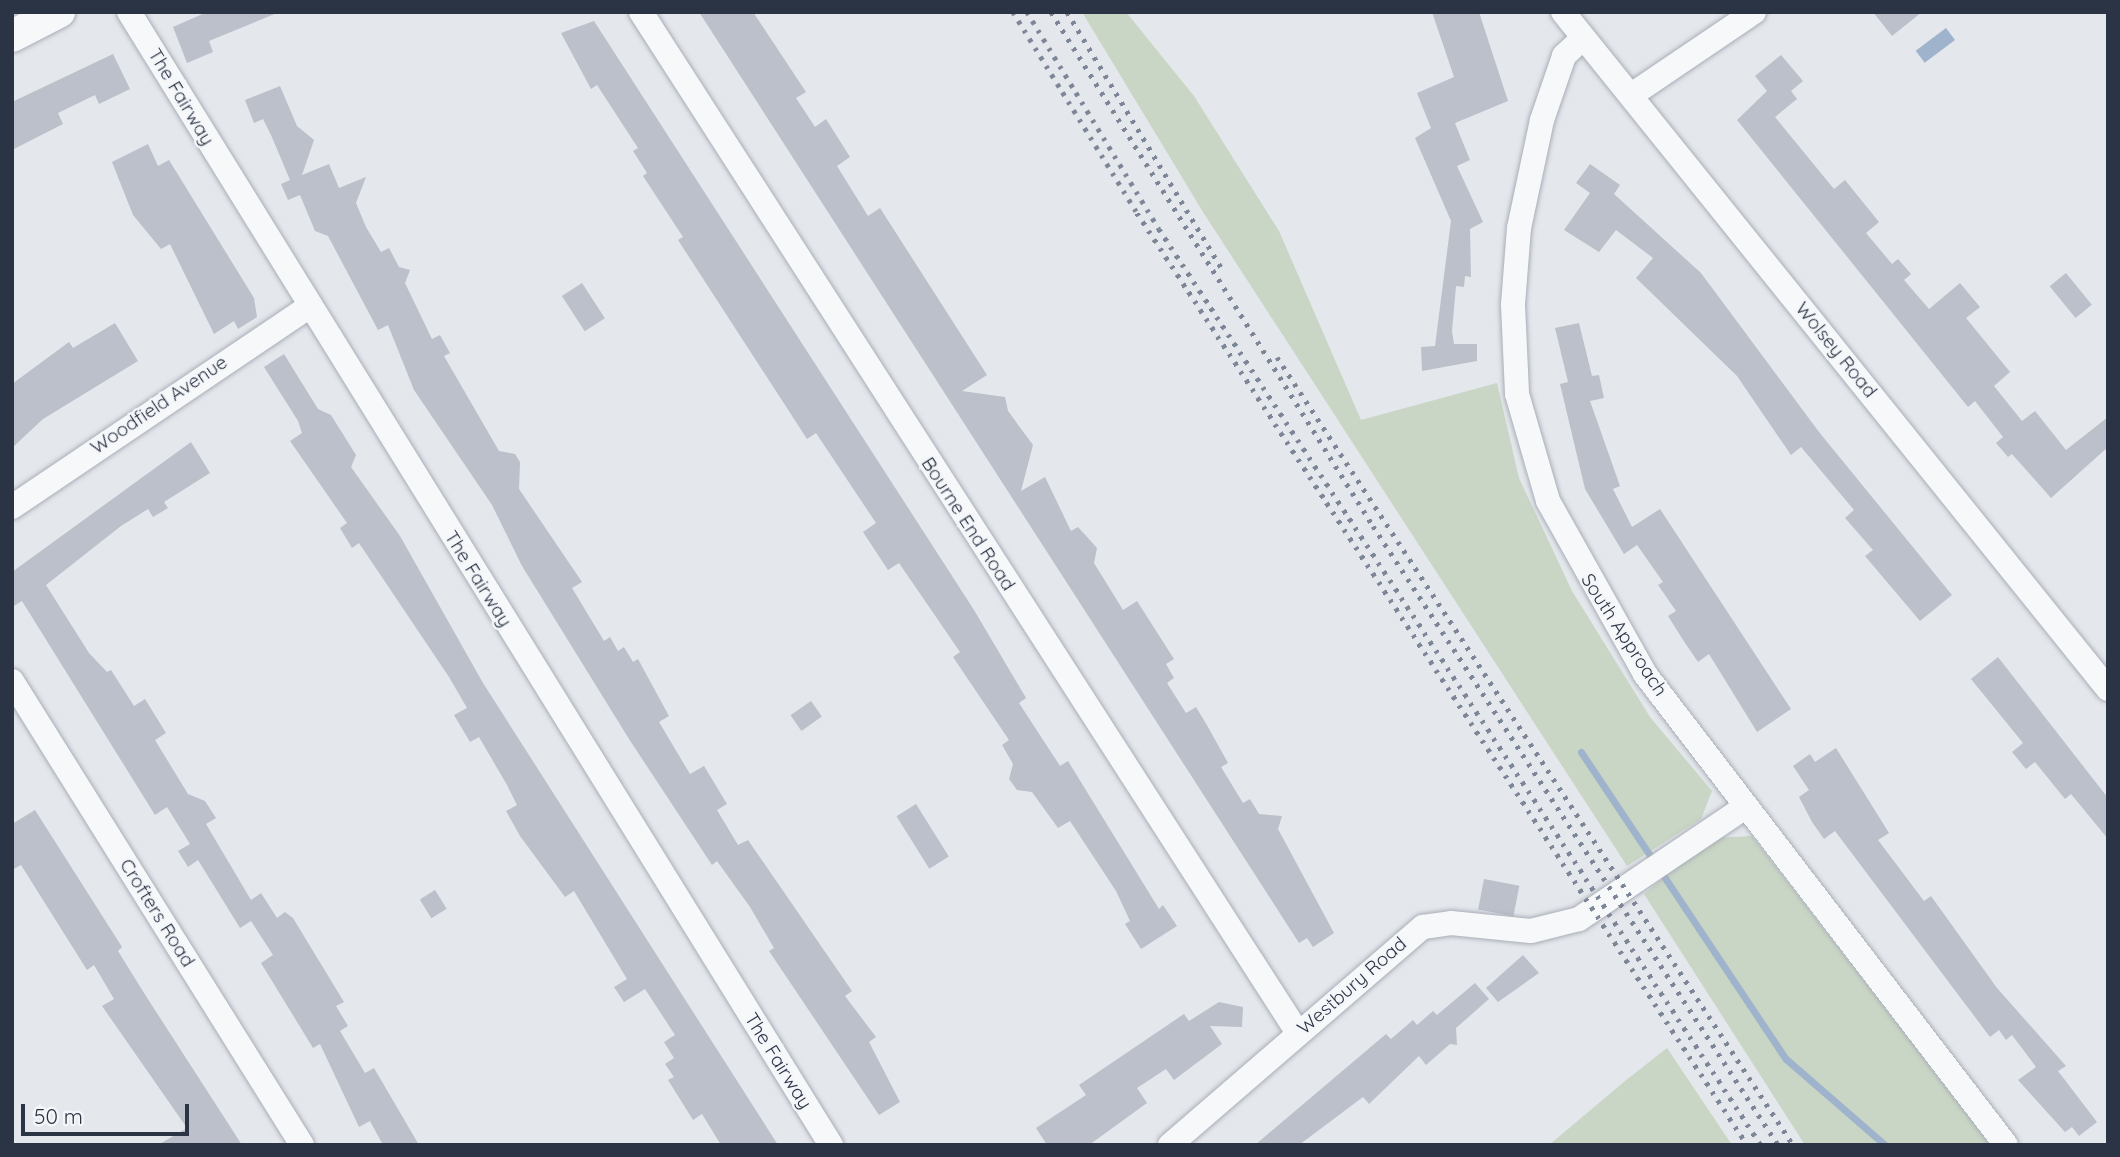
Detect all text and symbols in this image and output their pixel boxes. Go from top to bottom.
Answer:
street label: The Fairway [143,44,219,150]
street label: Wolsey Road [1790,298,1882,402]
street label: Woodfield Avenue [86,351,232,459]
street label: Bourne End Road [916,453,1020,595]
street label: The Fairway [439,527,517,631]
street label: South Approach [1576,570,1672,700]
street label: Crofters Road [115,855,199,971]
street label: Westbury Road [1293,932,1411,1040]
street label: The Fairway [739,1009,817,1113]
scale bar [24,1090,192,1134]
text: 50 m [34,1103,83,1129]

